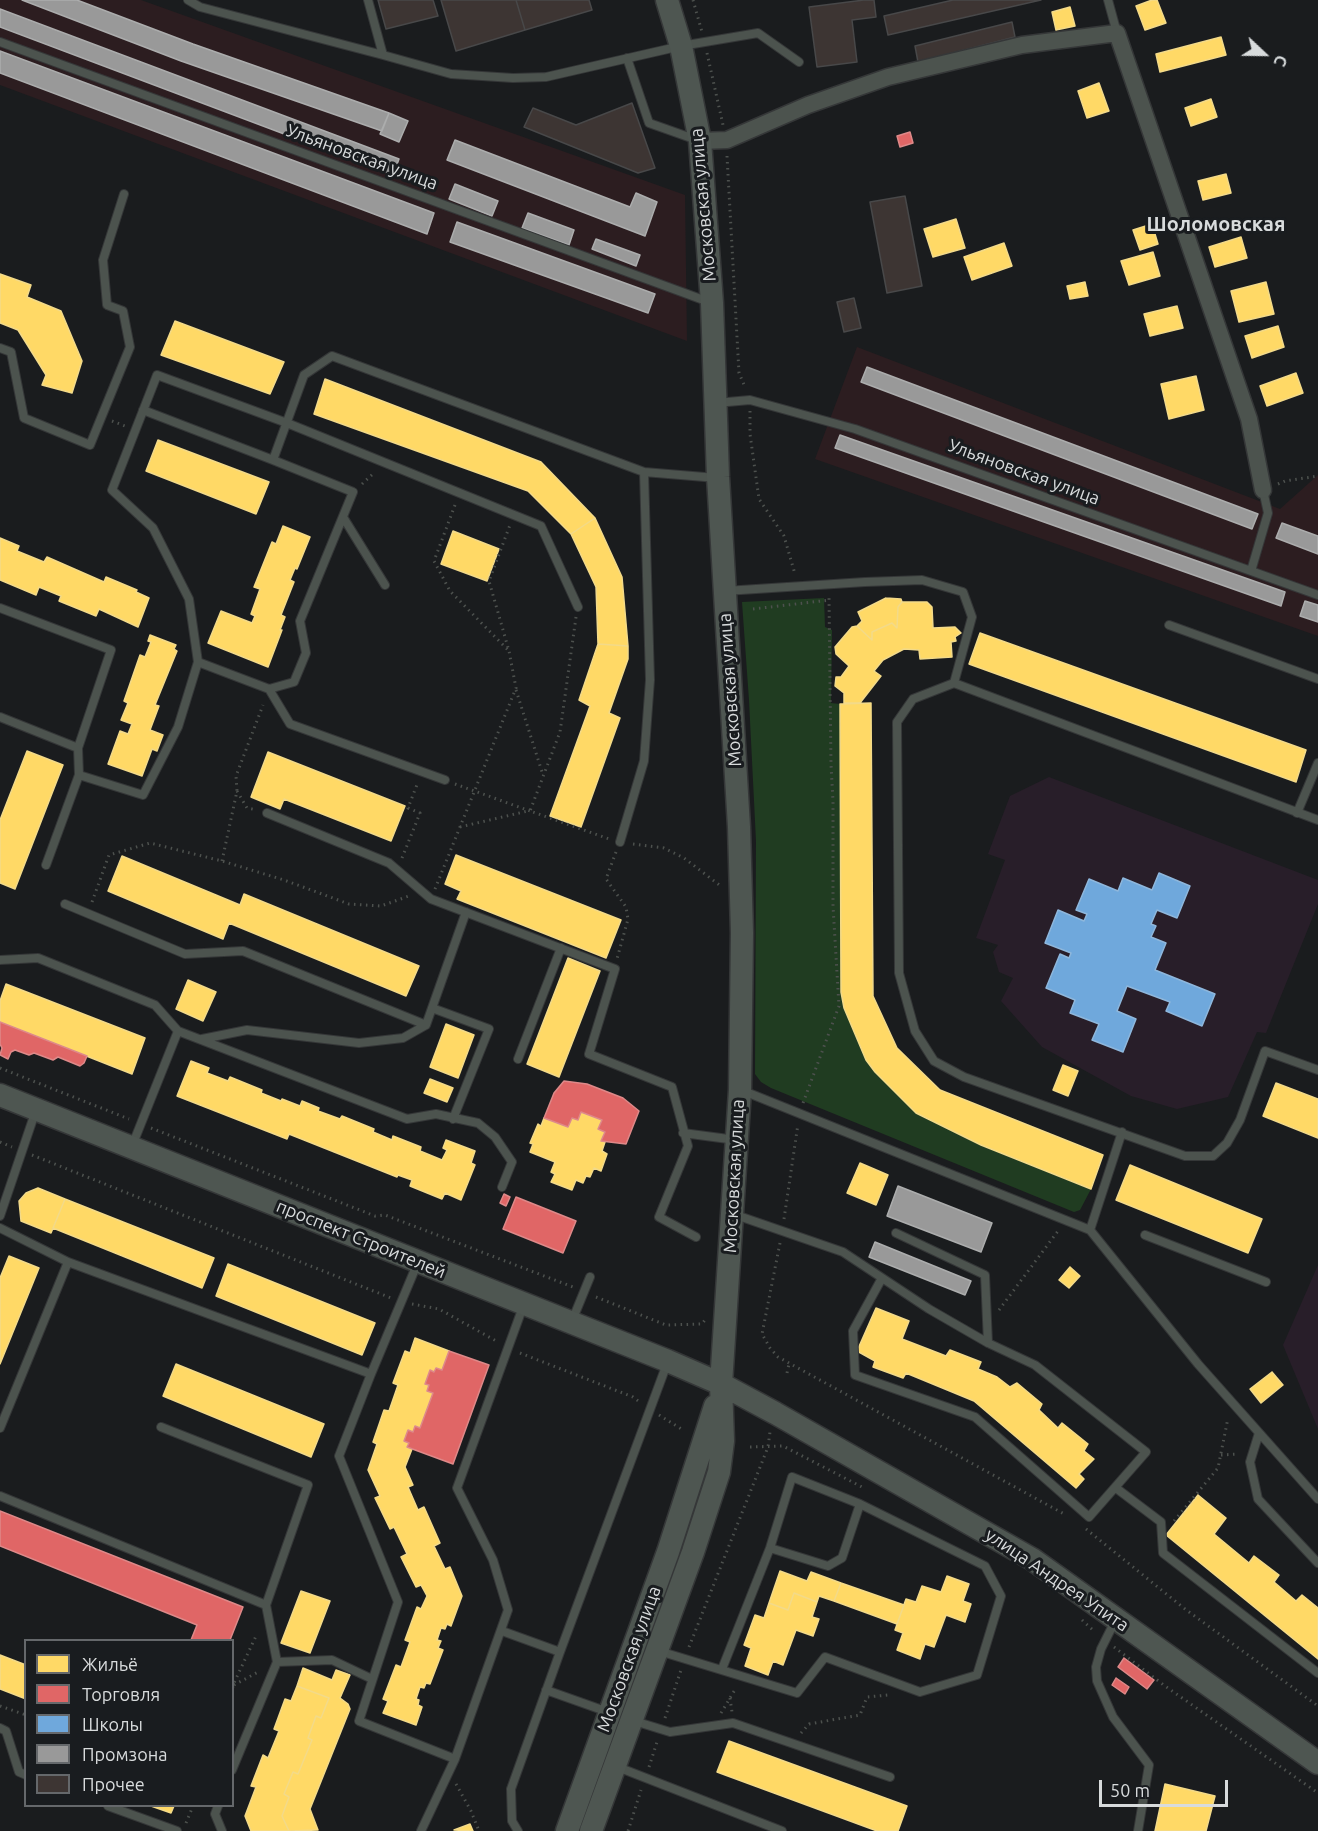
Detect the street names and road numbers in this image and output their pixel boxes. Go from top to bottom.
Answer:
street label: Ульяновская улица [283,120,441,194]
street label: Московская улица [686,127,720,283]
street label: Ульяновская улица [945,435,1103,509]
street label: Московская улица [714,613,746,767]
street label: Московская улица [719,1099,749,1253]
street label: проспект Строителей [273,1195,449,1283]
street label: улица Андрея Упита [981,1524,1133,1636]
street label: Московская улица [593,1583,665,1735]

